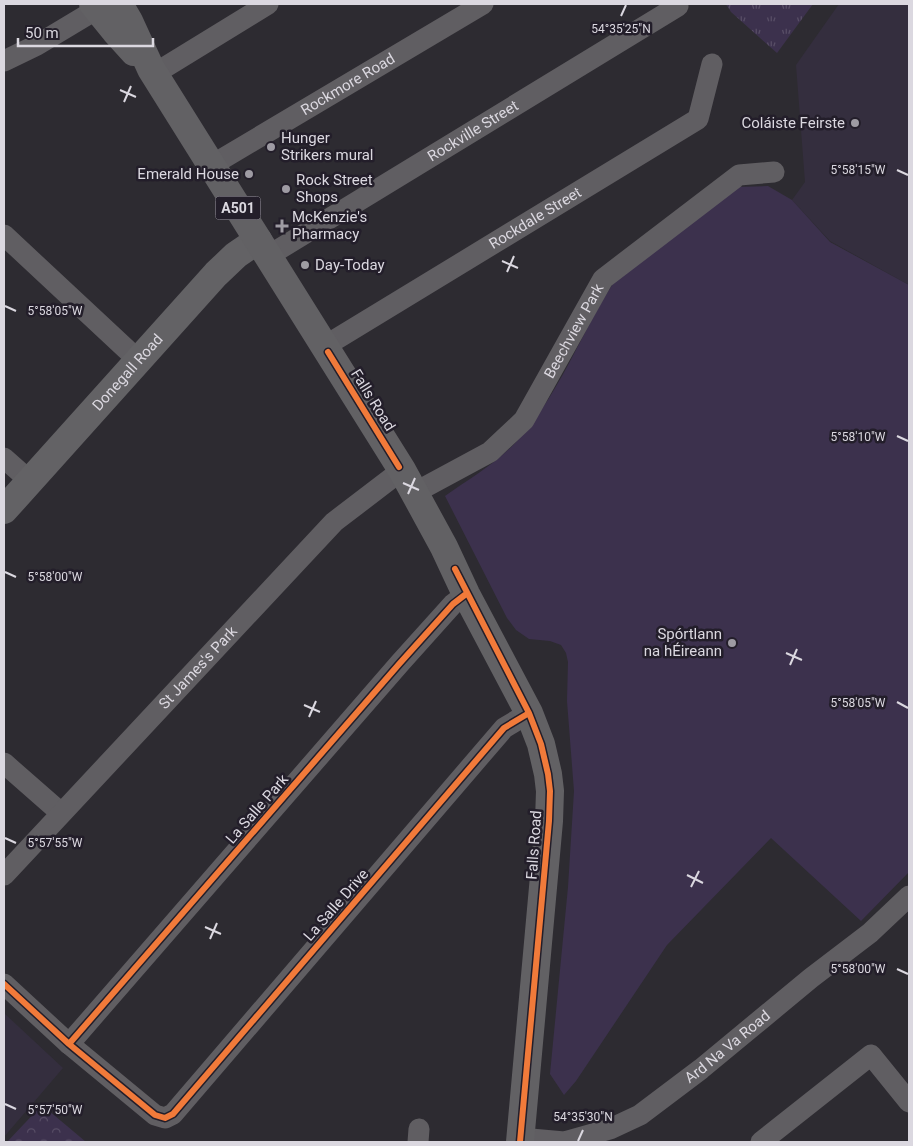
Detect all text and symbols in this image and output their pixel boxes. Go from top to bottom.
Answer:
scale bar [18,15,152,47]
text: 54°35'25"N [591,22,651,36]
text: 50 m [25,24,59,42]
street label: Rockmore Road [298,49,398,119]
street label: Rockville Street [424,97,522,166]
place label: Coláiste Feirste [741,114,845,132]
marker: Coláiste Feirste [849,117,861,129]
place label: Hunger Strikers mural [281,129,374,164]
marker: Hunger Strikers mural [265,141,277,153]
text: 5°58'15"W [831,163,886,177]
place label: Emerald House [137,165,239,183]
marker: Emerald House [243,168,255,180]
place label: Rock Street Shops [296,171,373,206]
marker: Rock Street Shops [280,183,292,195]
street label: Rockdale Street [486,183,585,253]
road number: A501 [216,197,260,220]
place label: McKenzie's Pharmacy [292,208,367,243]
marker: McKenzie's Pharmacy [276,220,288,232]
place label: Day-Today [315,256,385,274]
marker: Day-Today [299,259,311,271]
street label: Beechview Park [540,280,608,382]
text: 5°58'05"W [28,304,83,318]
street label: Donegall Road [89,330,167,414]
street label: Falls Road [347,366,399,434]
text: 5°58'10"W [831,430,886,444]
text: 5°58'00"W [28,570,83,584]
street label: St James's Park [155,622,241,713]
place label: Spórtlann na hÉireann [644,625,722,660]
marker: Spórtlann na hÉireann [726,637,738,649]
text: 5°58'05"W [831,696,886,710]
street label: La Salle Park [222,770,292,847]
street label: Falls Road [523,810,545,880]
text: 5°57'55"W [28,836,83,850]
street label: La Salle Drive [300,865,372,945]
text: 5°58'00"W [831,962,886,976]
street label: Ard Na Va Road [681,1007,774,1087]
text: 5°57'50"W [28,1103,83,1117]
text: 54°35'30"N [553,1110,613,1124]

